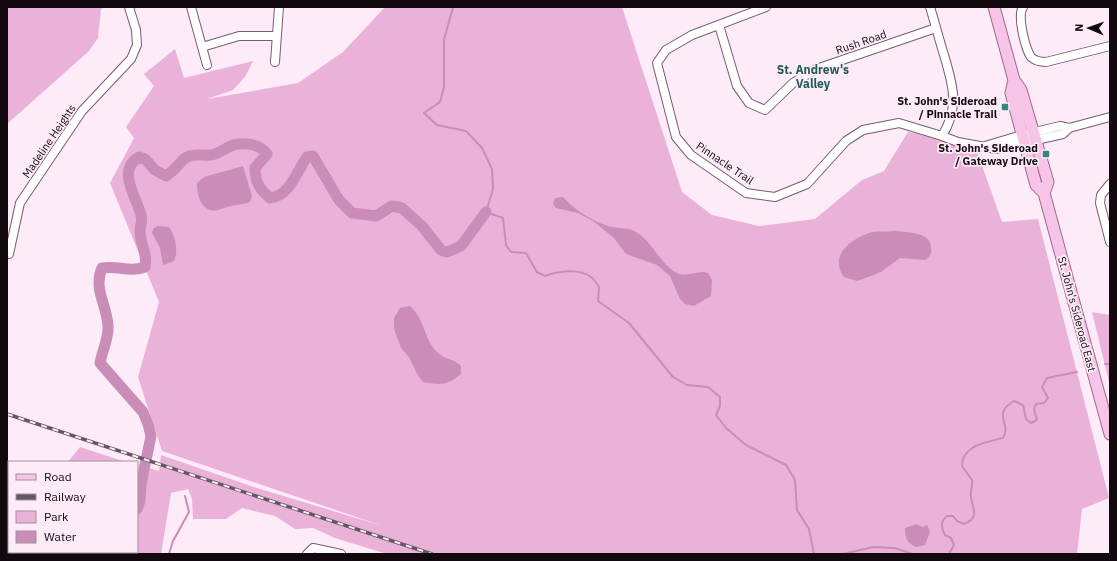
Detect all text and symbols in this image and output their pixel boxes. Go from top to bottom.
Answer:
north arrow [1069,8,1109,48]
text: N [1072,23,1086,32]
street label: Rush Road [834,27,888,57]
district label: St. Andrew's Valley [777,62,849,91]
place label: St. John's Sideroad / Pinnacle Trail [897,94,998,121]
street label: Madeline Heights [19,102,79,180]
marker: St. John's Sideroad / Pinnacle Trail [1000,102,1010,112]
street label: Pinnacle Trail [694,139,756,187]
place label: St. John's Sideroad / Gateway Drive [938,141,1038,168]
marker: St. John's Sideroad / Gateway Drive [1041,149,1051,159]
street label: St. John's Sideroad East [1055,255,1099,373]
legend [8,461,138,553]
text: Road [44,469,72,484]
text: Railway [44,489,86,504]
text: Park [44,509,69,524]
text: Water [44,529,77,544]

